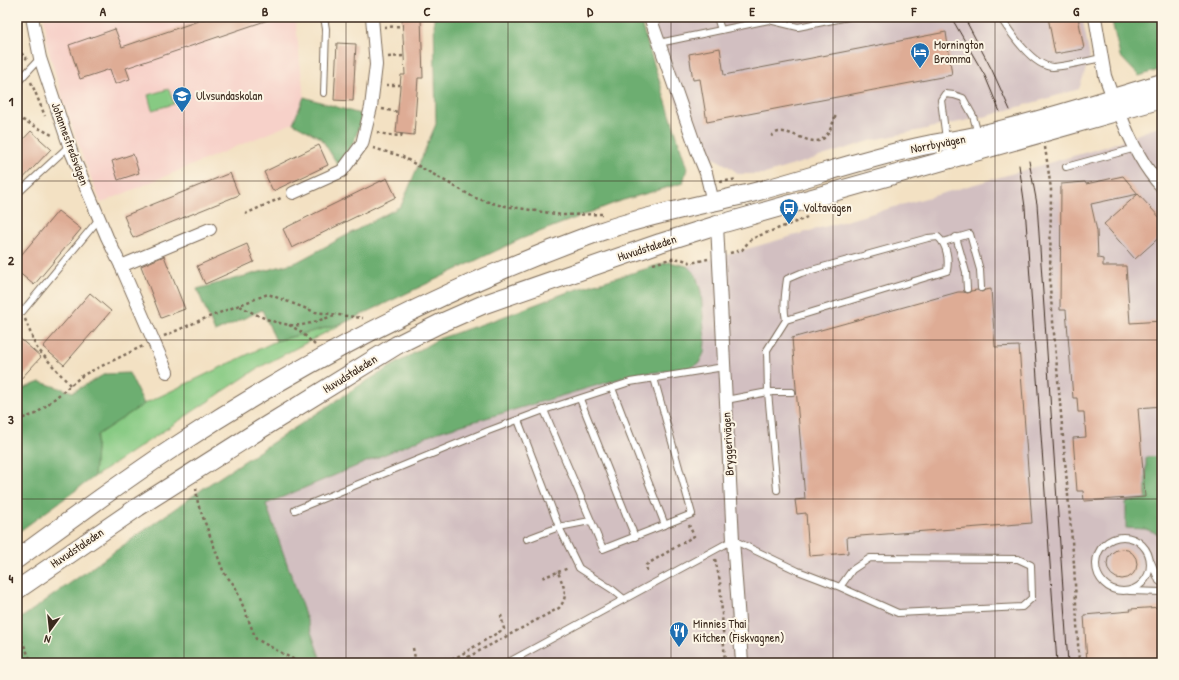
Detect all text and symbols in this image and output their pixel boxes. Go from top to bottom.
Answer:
text: A [100,2,107,20]
text: B [262,2,269,20]
text: C [423,2,431,20]
text: D [587,2,594,20]
text: E [749,2,755,20]
text: F [911,2,918,20]
text: G [1073,2,1080,20]
place label: Mornington Bromma [934,36,984,67]
hotel icon: Mornington Bromma [909,41,931,69]
school or university icon: Ulvsundaskolan [171,85,193,113]
place label: Ulvsundaskolan [196,87,263,104]
text: 1 [9,92,14,110]
street label: Johannesfredsvägen [48,100,93,188]
street label: Norrbyvägen [909,130,967,157]
bus stop icon: Voltavägen [778,197,800,225]
place label: Voltavägen [803,199,852,216]
street label: Huvudstaleden [615,230,678,265]
text: 2 [8,251,15,269]
street label: Huvudstaleden [319,350,380,397]
text: 3 [8,410,14,428]
street label: Bryggerivägen [717,412,738,476]
street label: Huvudstaleden [47,523,107,572]
text: 4 [9,569,14,587]
north arrow [30,610,70,650]
place label: Minnies Thai Kitchen (Fiskvagnen) [693,615,784,646]
restaurant icon: Minnies Thai Kitchen (Fiskvagnen) [668,620,690,648]
text: N [43,632,52,647]

